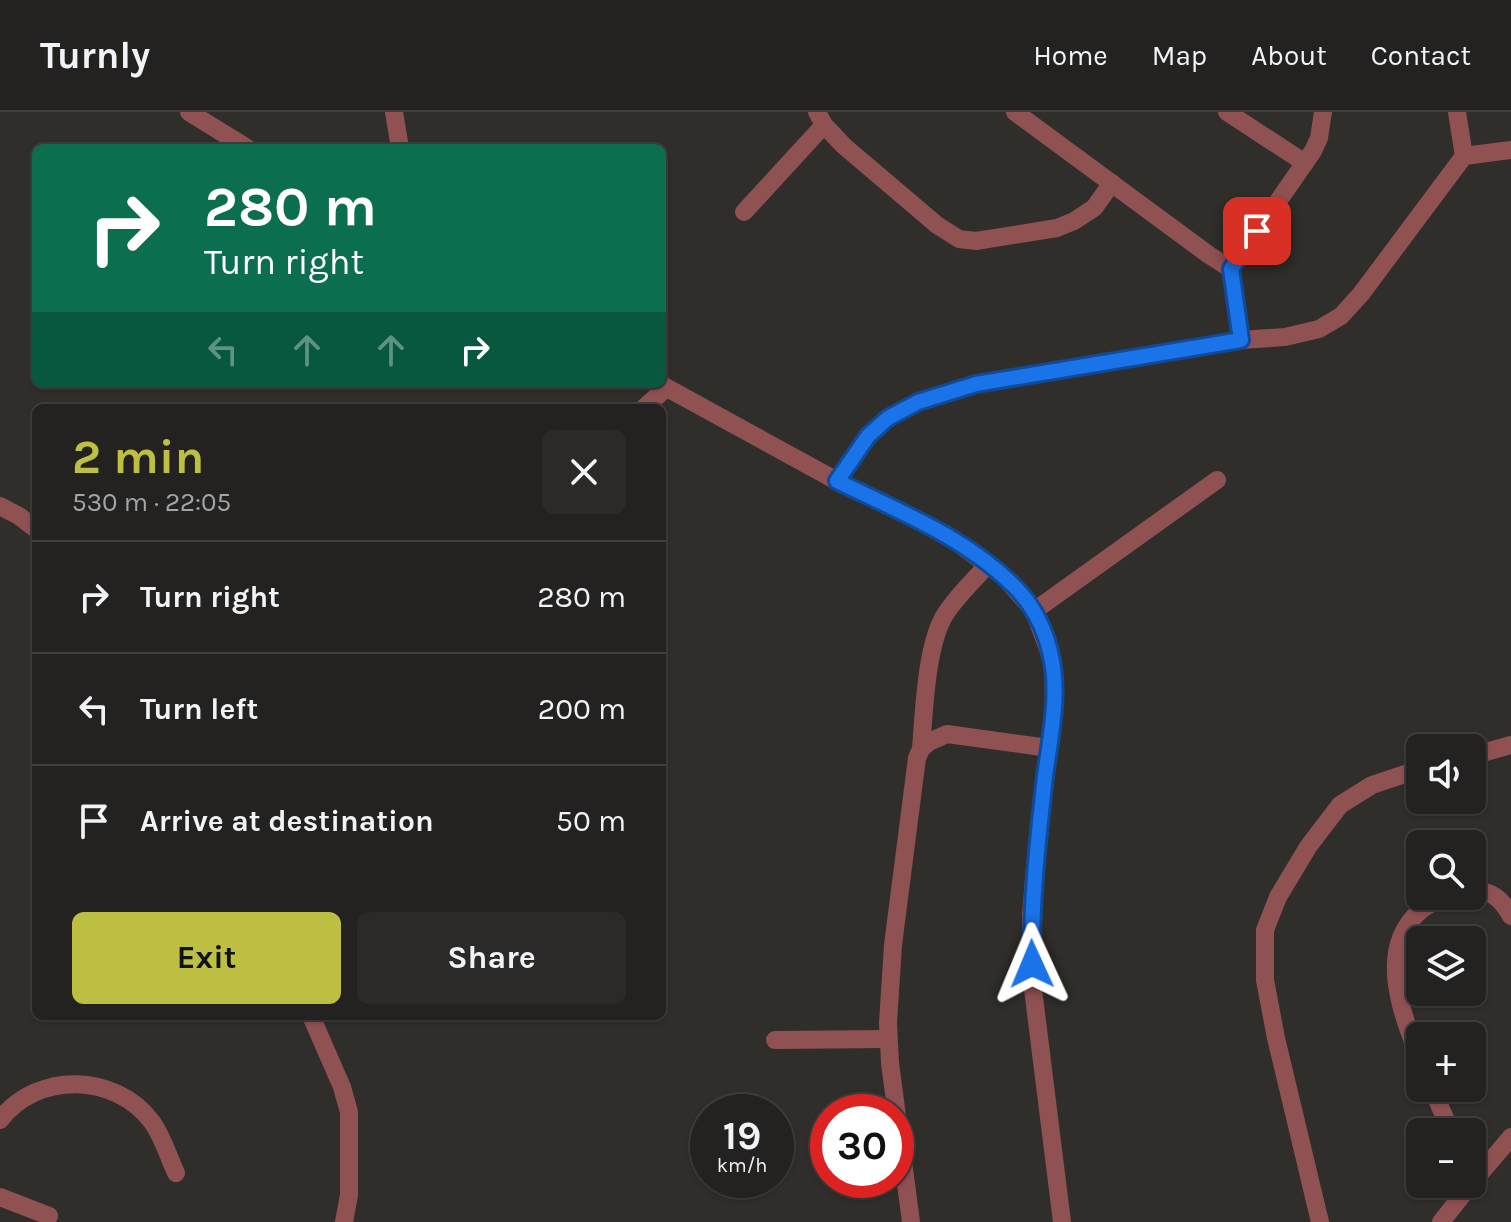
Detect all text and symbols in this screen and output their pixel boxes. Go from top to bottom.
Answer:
text: Turnly [40,33,150,78]
text: Home [1033,39,1108,72]
text: Map [1152,39,1207,72]
text: About [1251,39,1327,72]
text: Contact [1371,39,1471,72]
text: 280 m [204,174,377,239]
icon: right [72,176,176,280]
pin [1223,197,1291,265]
icon: arrive [1235,209,1279,253]
text: Turn right [204,241,364,283]
icon: left [201,328,245,372]
icon: ahead [285,328,329,372]
icon: ahead [369,328,413,372]
icon: right [453,328,497,372]
text: 2 min [72,429,204,485]
button: close [542,430,626,514]
text: 530 m · 22:05 [72,487,231,518]
icon: right [72,575,116,619]
text: Turn right [140,579,280,615]
text: 280 m [537,579,626,615]
icon: left [72,687,116,731]
text: Turn left [140,691,258,727]
text: 200 m [538,691,626,727]
map controls [1406,734,1486,1198]
button: sound [1406,734,1486,814]
icon: arrive [72,799,116,843]
text: Arrive at destination [140,803,434,839]
text: 50 m [556,803,626,839]
button: search [1406,830,1486,910]
button: Exit [72,912,341,1004]
button: Share [357,912,626,1004]
position arrow [990,922,1074,1006]
button: layers [1406,926,1486,1006]
button: + [1406,1022,1486,1102]
speed limit sign: 30 [810,1094,914,1198]
text: 19 [723,1112,761,1159]
button: − [1406,1118,1486,1198]
text: km/h [717,1154,767,1177]

